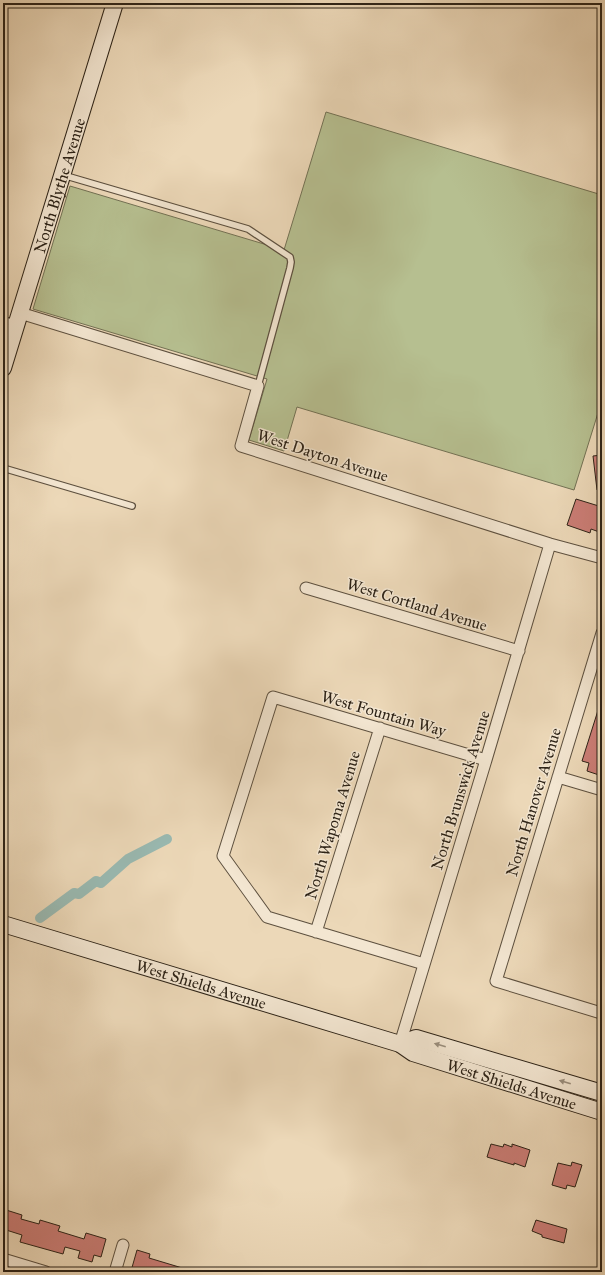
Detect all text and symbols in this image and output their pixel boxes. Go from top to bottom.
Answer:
street label: North Blythe Avenue [30,115,89,255]
street label: West Dayton Avenue [255,425,391,486]
street label: West Cortland Avenue [344,574,490,635]
street label: West Fountain Way [319,687,449,741]
street label: North Brunswick Avenue [427,708,494,872]
street label: North Hanover Avenue [502,725,565,879]
street label: North Wapoma Avenue [301,748,364,902]
street label: West Shields Avenue [134,956,269,1013]
one-way arrow [434,1042,446,1048]
street label: West Shields Avenue [444,1055,579,1114]
one-way arrow [558,1079,570,1085]

